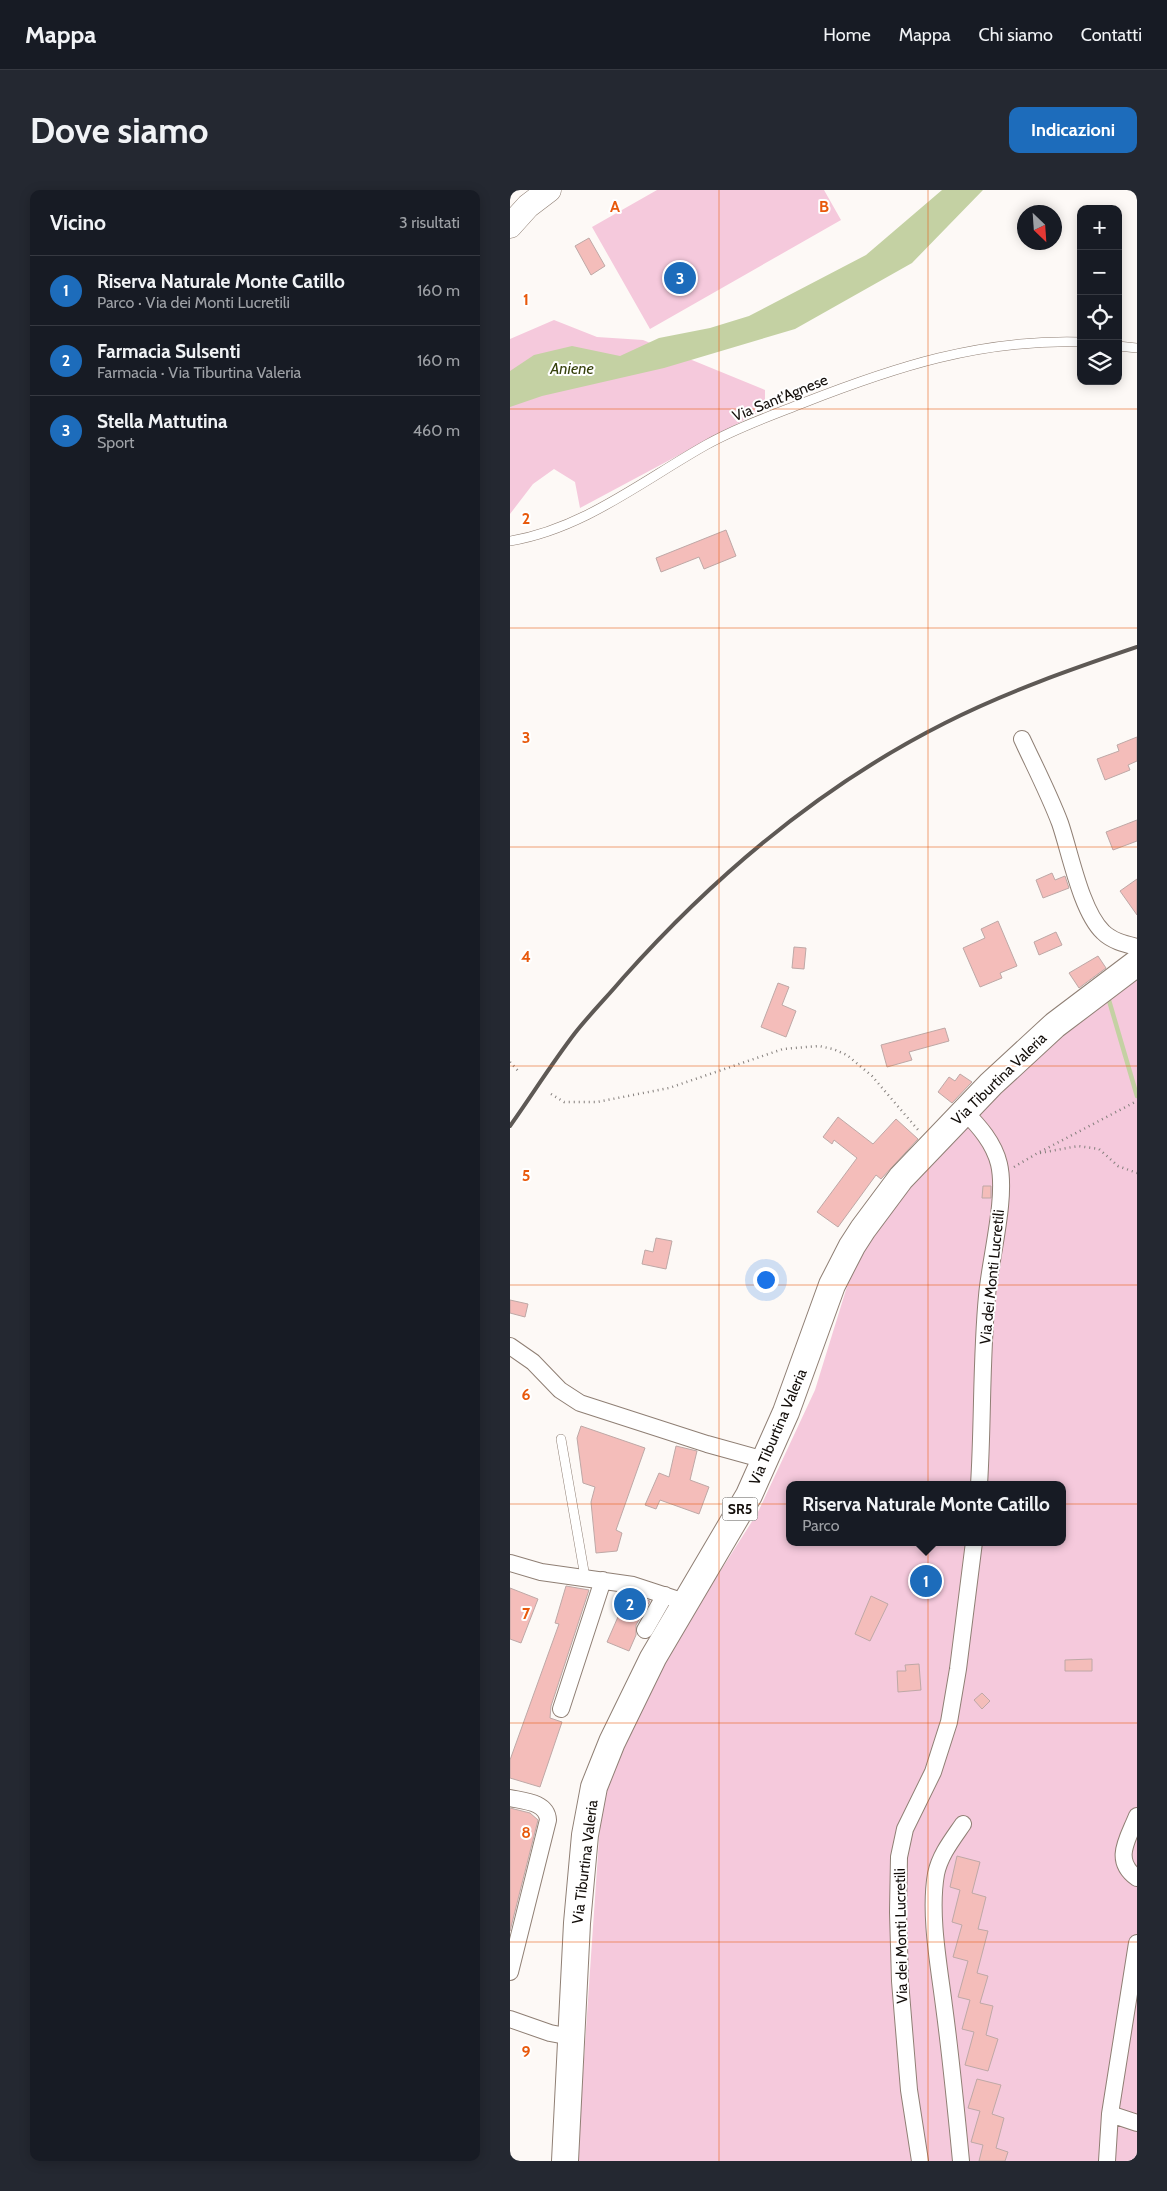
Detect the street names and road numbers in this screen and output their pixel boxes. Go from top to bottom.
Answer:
street label: Via Sant'Agnese [730,371,831,425]
street label: Via Tiburtina Valeria [948,1029,1051,1129]
street label: Via dei Monti Lucretili [976,1209,1008,1345]
street label: Via Tiburtina Valeria [745,1365,811,1488]
road number: SR5 [722,1498,758,1520]
street label: Via Tiburtina Valeria [568,1798,602,1925]
street label: Via dei Monti Lucretili [891,1868,911,2004]

